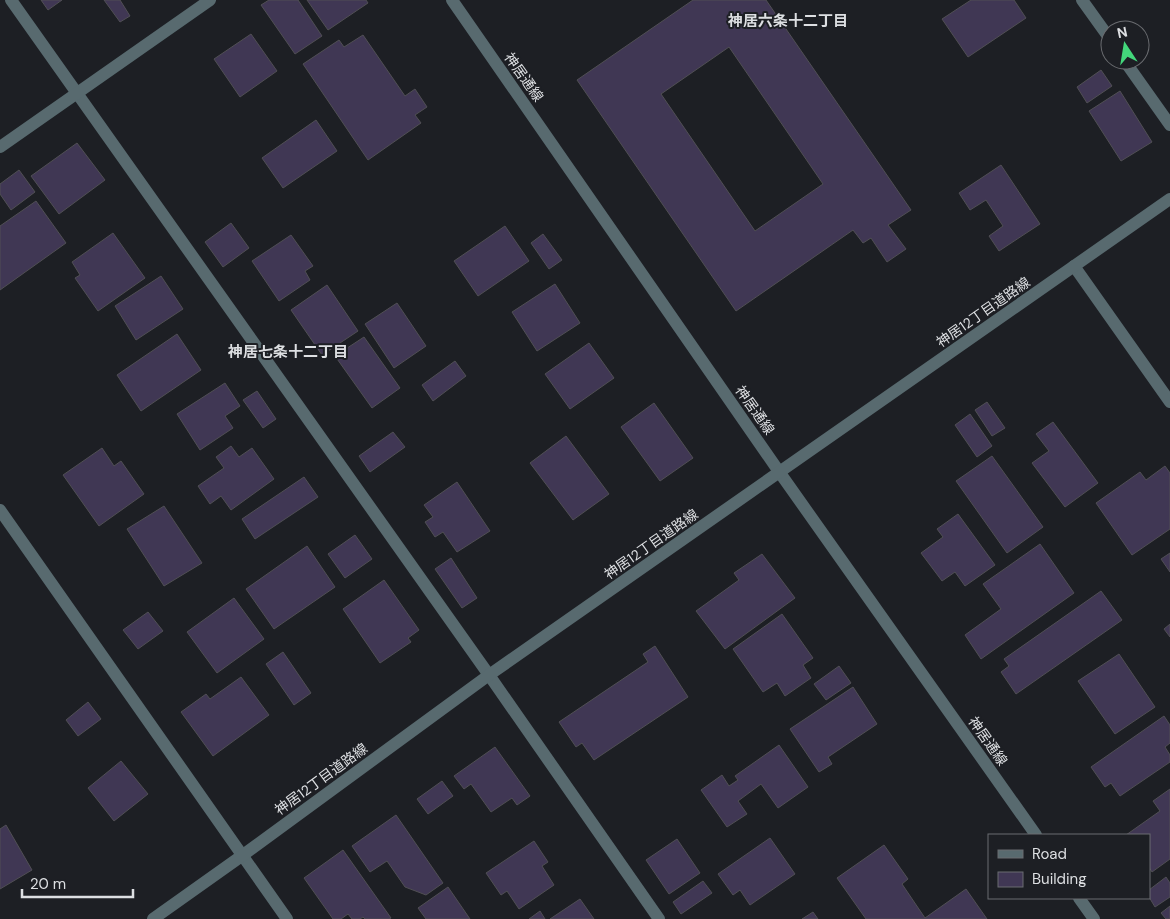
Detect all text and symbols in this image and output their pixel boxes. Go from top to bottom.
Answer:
district label: 神居六条十二丁目 [727,11,848,31]
north arrow [1100,20,1150,70]
text: N [1115,22,1129,42]
street label: 神居通線 [501,49,547,105]
street label: 神居12丁目道路線 [933,273,1033,351]
district label: 神居七条十二丁目 [227,342,348,362]
street label: 神居通線 [732,382,778,438]
street label: 神居12丁目道路線 [601,505,701,583]
street label: 神居通線 [965,713,1011,769]
street label: 神居12丁目道路線 [271,739,371,819]
legend [988,834,1150,899]
text: Road [1032,844,1067,864]
scale bar [22,866,134,898]
text: Building [1032,869,1087,889]
text: 20 m [30,874,66,894]

